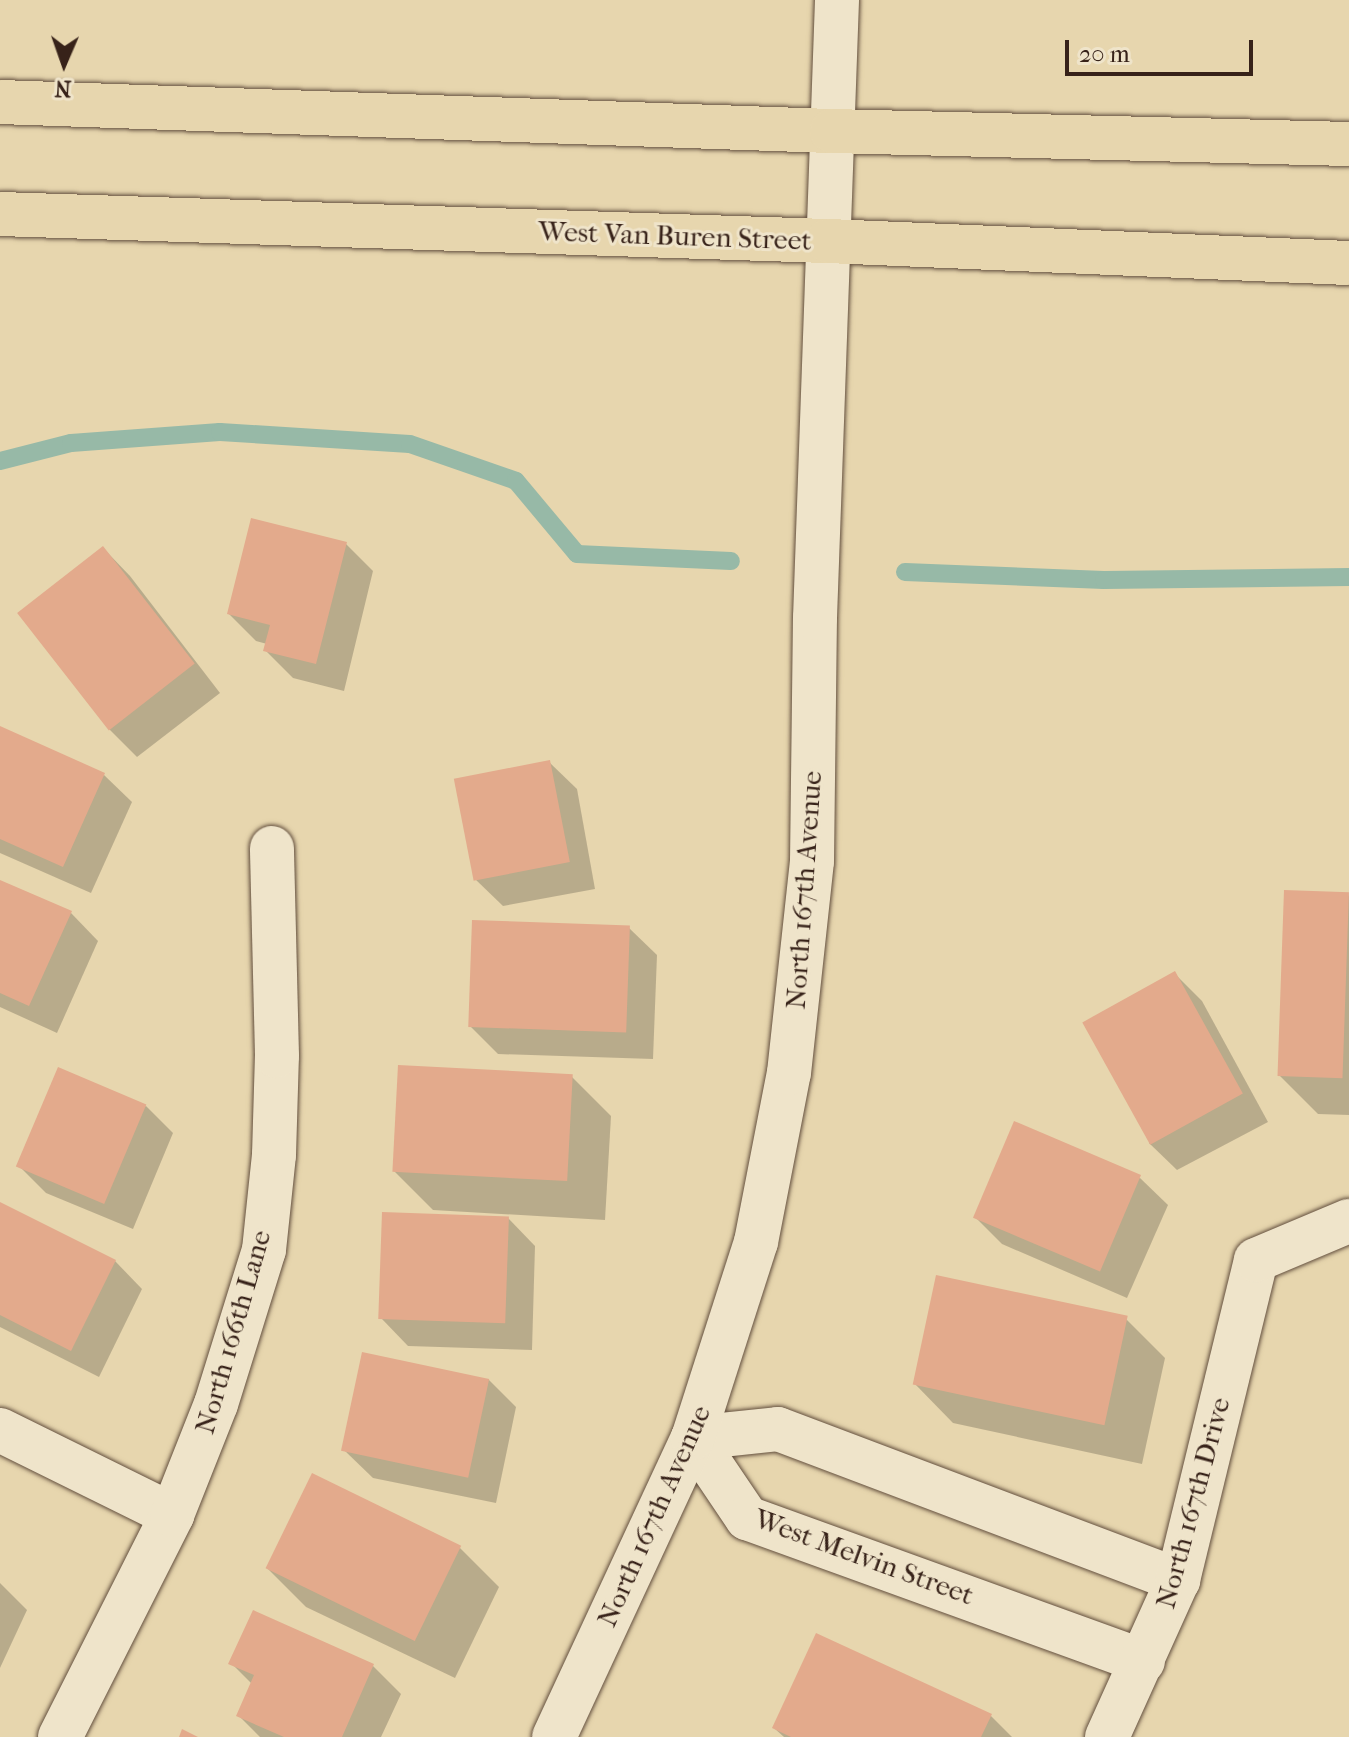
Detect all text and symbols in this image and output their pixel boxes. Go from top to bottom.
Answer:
north arrow [24,24,104,104]
scale bar [1069,24,1257,74]
text: 20 m [1079,40,1130,68]
text: N [54,75,72,101]
street label: West Van Buren Street [538,214,812,258]
street label: North 167th Avenue [779,770,829,1010]
street label: North 166th Lane [188,1226,278,1438]
street label: North 167th Drive [1149,1394,1237,1612]
street label: North 167th Avenue [590,1400,718,1632]
street label: West Melvin Street [750,1502,978,1612]

